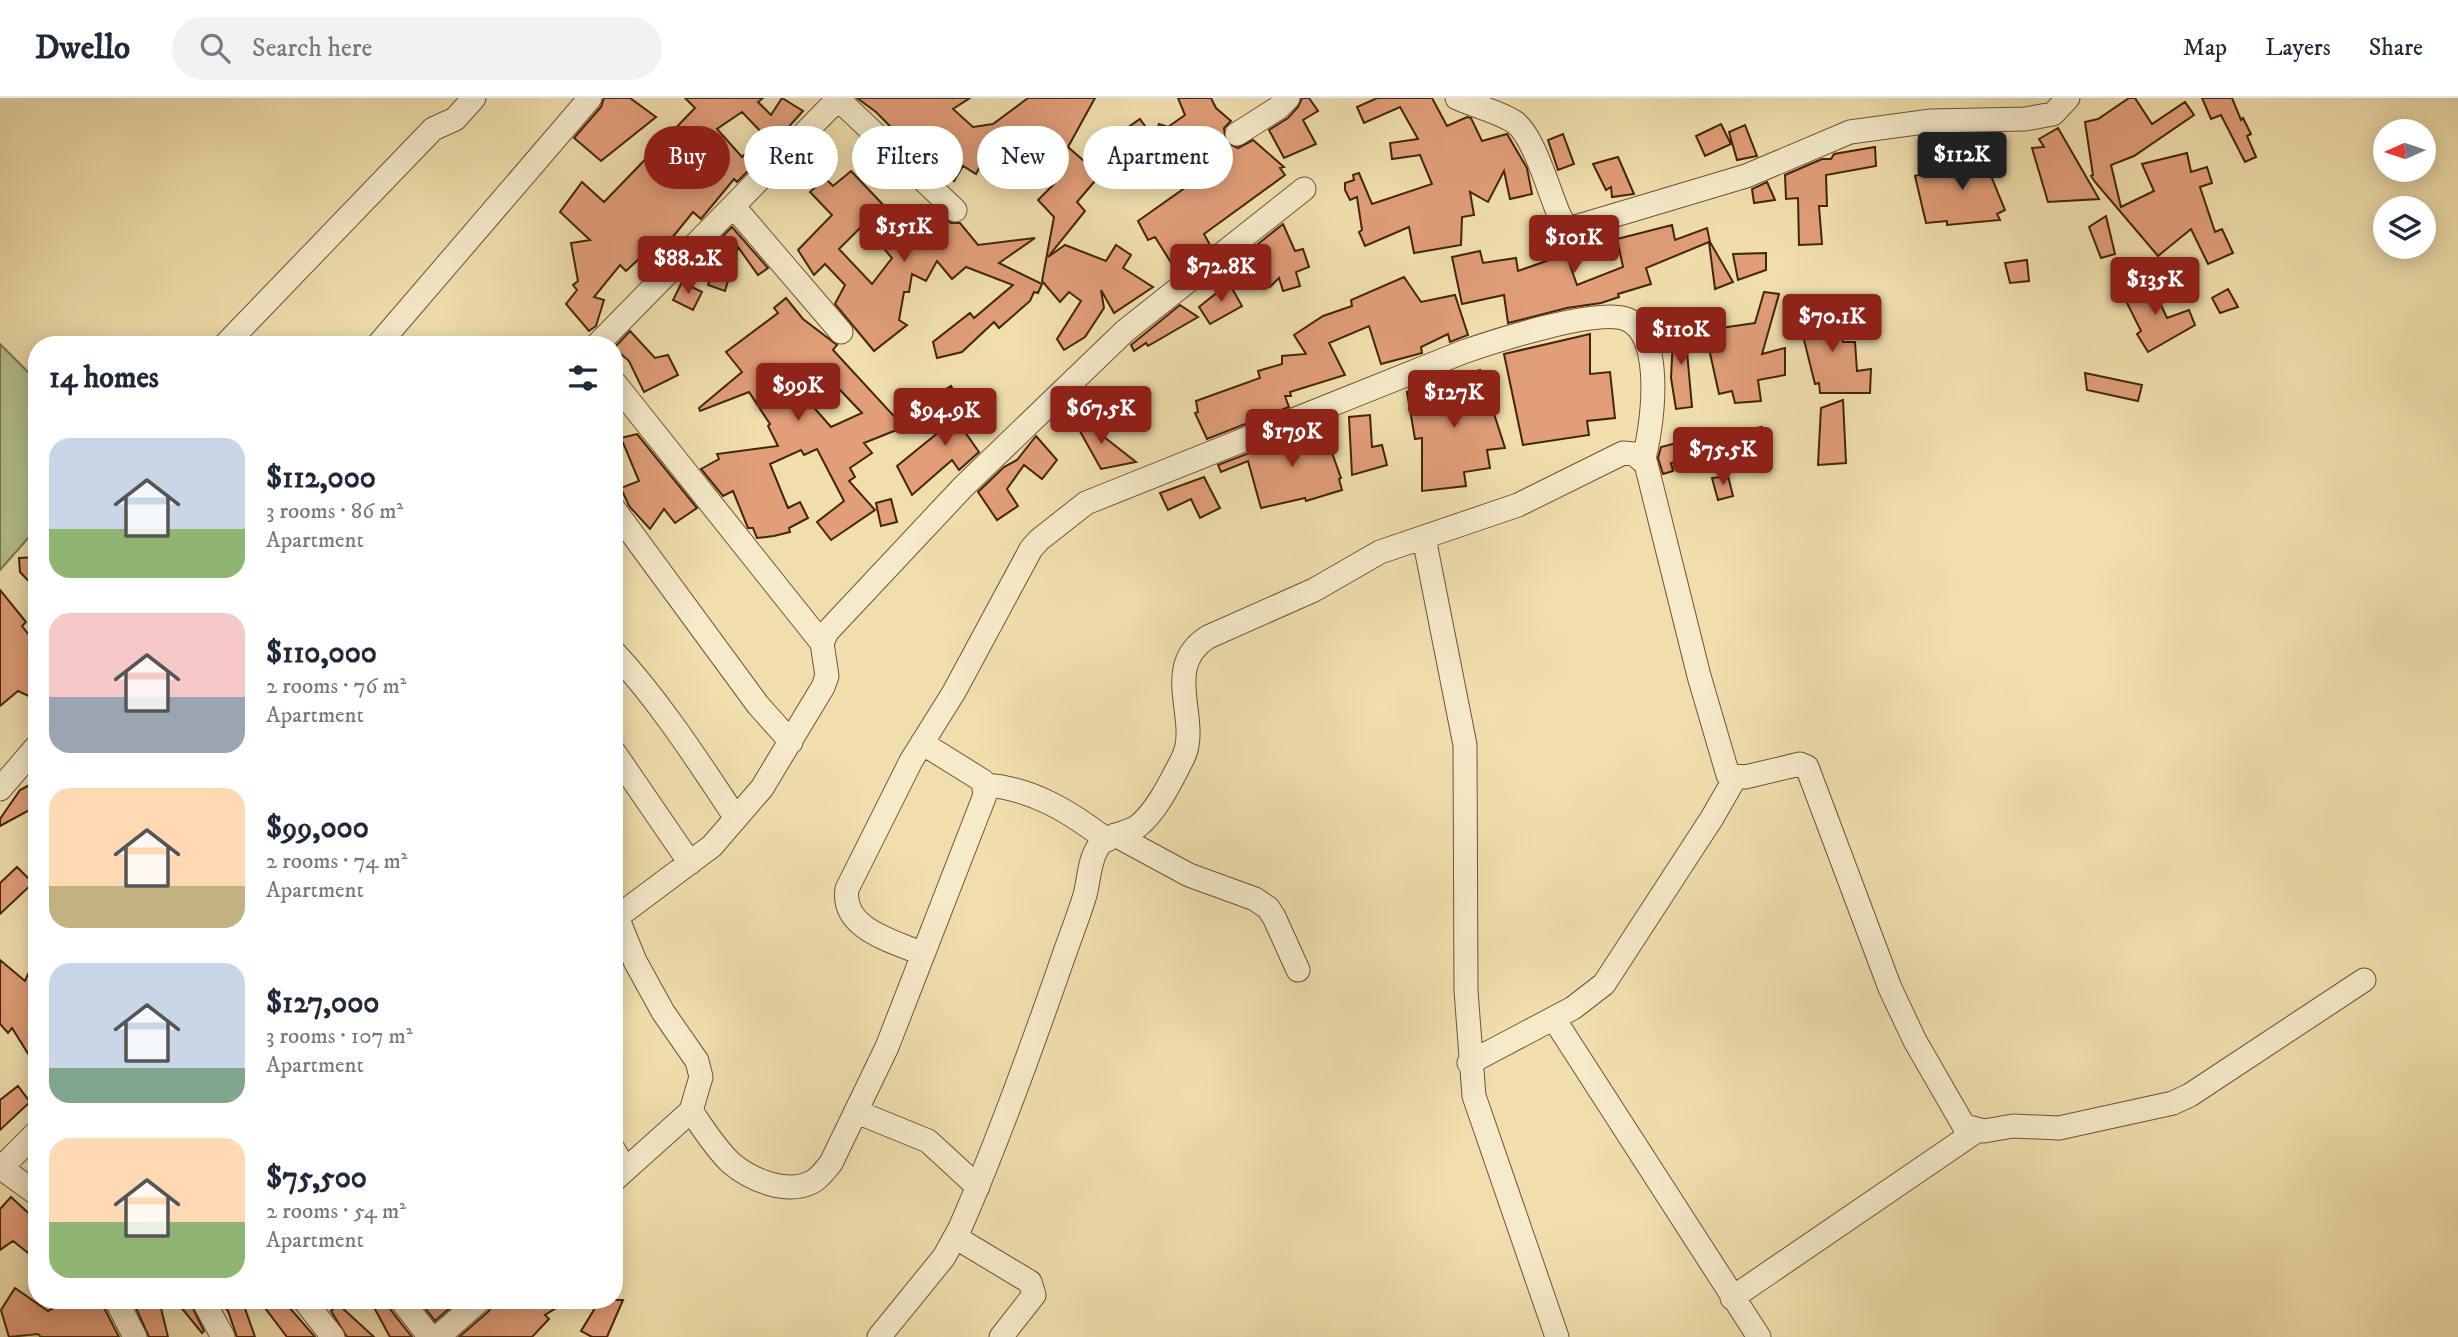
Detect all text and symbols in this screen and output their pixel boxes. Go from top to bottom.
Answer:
search box [172,17,662,80]
text: Dwello [35,28,130,69]
icon: search [196,29,234,67]
text: Search here [252,32,372,65]
text: Map [2183,33,2227,63]
text: Layers [2265,33,2331,63]
text: Share [2369,33,2423,63]
north arrow [2373,119,2436,182]
map controls [2373,119,2436,259]
chip: Buy [644,126,730,189]
chip: Rent [744,126,838,189]
chip: Filters [852,126,963,189]
chip: New [977,126,1069,189]
chip: Apartment [1083,126,1233,189]
pin: $112K [1913,132,2011,192]
text: $112K [1934,140,1990,169]
button: layers [2373,196,2436,259]
pin: $151K [855,204,953,264]
text: $151K [876,212,932,241]
pin: $101K [1525,216,1623,275]
text: $101K [1545,223,1603,252]
pin: $88.2K [631,236,745,296]
text: $88.2K [654,244,722,273]
pin: $72.8K [1164,244,1278,304]
text: $72.8K [1186,252,1256,281]
pin: $135K [2106,258,2204,317]
text: $135K [2126,265,2184,294]
pin: $70.1K [1775,294,1889,354]
text: $70.1K [1798,302,1866,331]
pin: $110K [1632,308,1730,367]
text: $110K [1652,315,1710,344]
icon: filters [564,359,602,397]
text: 14 homes [49,360,159,397]
pin: $99K [757,364,839,423]
pin: $127K [1405,370,1503,430]
text: $99K [772,371,824,400]
text: $127K [1424,378,1484,407]
pin: $67.5K [1044,386,1158,446]
pin: $94.9K [888,388,1002,448]
text: $67.5K [1066,394,1136,423]
text: $94.9K [910,396,980,425]
pin: $179K [1243,410,1341,469]
text: $179K [1262,417,1322,446]
pin: $75.5K [1666,428,1780,487]
text: $75.5K [1689,435,1757,464]
text: $112,000 [266,460,376,497]
icon: home [105,466,189,550]
text: 3 rooms · 86 m² [266,497,403,526]
text: Apartment [266,526,364,555]
text: $110,000 [266,635,377,672]
icon: home [105,641,189,725]
text: 2 rooms · 76 m² [266,672,406,701]
text: Apartment [266,701,364,730]
text: $99,000 [266,810,369,847]
icon: home [105,816,189,900]
text: 2 rooms · 74 m² [266,847,407,876]
text: Apartment [266,876,364,905]
text: $127,000 [266,985,380,1022]
icon: home [105,991,189,1075]
text: 3 rooms · 107 m² [266,1022,413,1051]
text: Apartment [266,1051,364,1080]
text: $75,500 [266,1160,367,1197]
icon: home [105,1166,189,1250]
text: 2 rooms · 54 m² [266,1197,406,1226]
text: Apartment [266,1226,364,1255]

